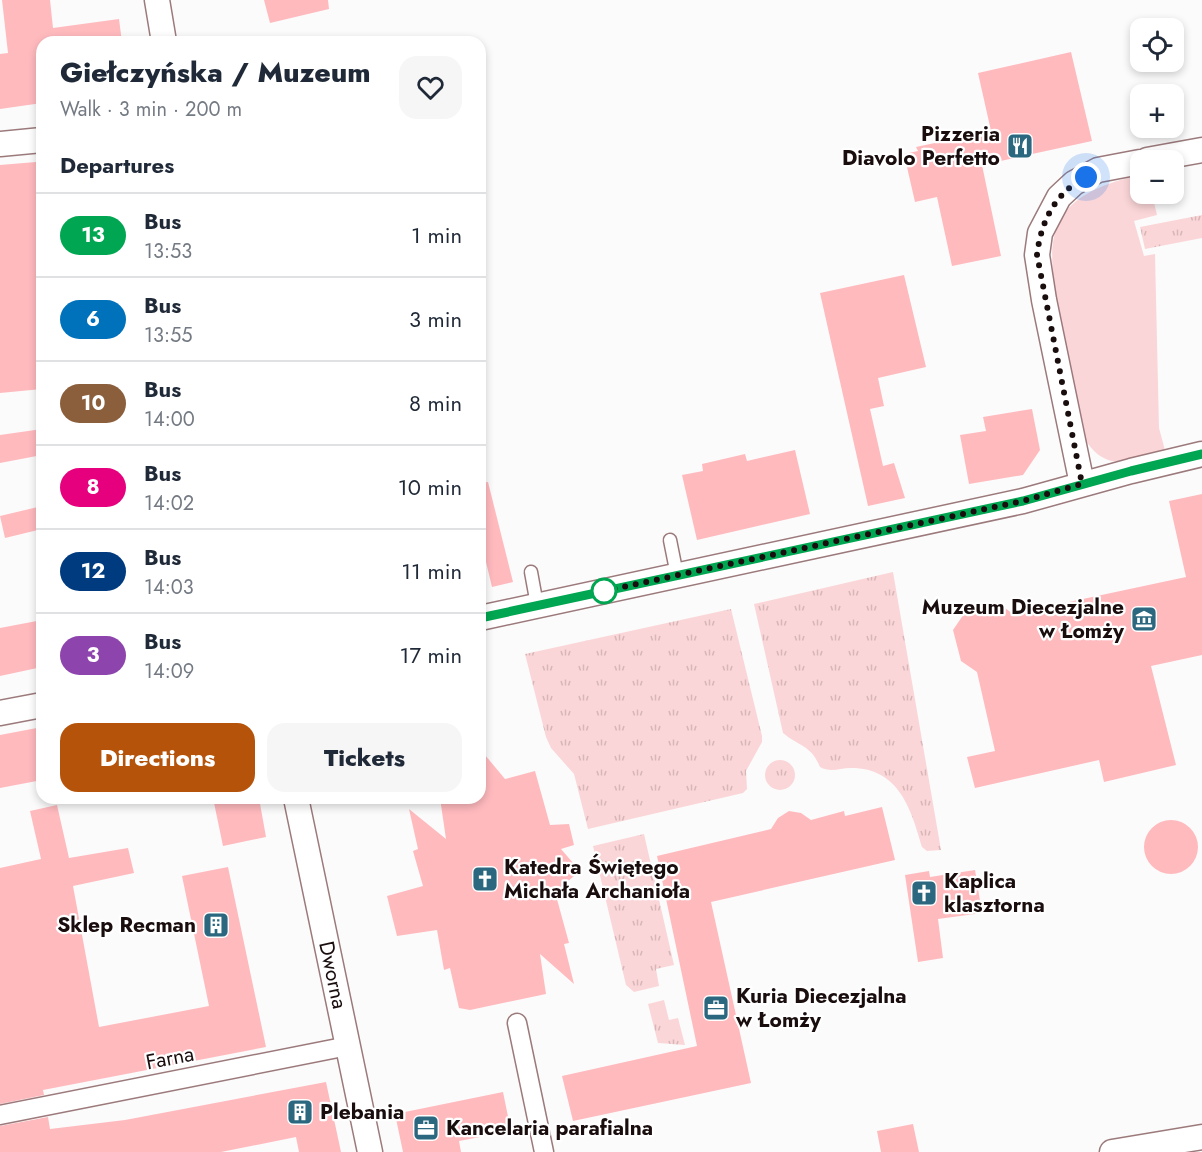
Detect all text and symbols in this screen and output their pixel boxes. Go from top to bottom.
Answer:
map controls [1130,18,1184,204]
button: locate [1130,18,1184,72]
text: Giełczyńska / Muzeum [60,52,371,93]
button: heart [399,56,462,119]
button: + [1130,84,1184,138]
text: Walk · 3 min · 200 m [60,95,242,124]
place label: Pizzeria Diavolo Perfetto [842,119,1000,173]
restaurant icon: Pizzeria Diavolo Perfetto [1005,131,1035,161]
text: Departures [60,149,174,181]
button: − [1130,150,1184,204]
your location [1071,162,1101,192]
text: Bus [144,205,181,237]
text: 1 min [411,219,462,251]
text: 13 [81,220,105,250]
text: 13:53 [144,237,192,266]
text: Bus [144,289,181,321]
text: 3 min [409,303,462,335]
text: 6 [86,304,100,334]
text: 13:55 [144,321,192,350]
text: Bus [144,373,181,405]
text: 8 min [409,387,462,419]
text: 10 [81,388,105,418]
text: 14:00 [144,405,195,434]
text: Bus [144,457,181,489]
text: 10 min [398,471,462,503]
text: 8 [86,472,100,502]
text: 14:02 [144,489,194,518]
text: Bus [144,541,181,573]
text: 11 min [401,555,462,587]
text: 12 [81,556,105,586]
text: 14:03 [144,573,194,602]
unlabelled marker [591,578,617,604]
place label: Muzeum Diecezjalne w Łomży [922,592,1125,646]
museum icon: Muzeum Diecezjalne w Łomży [1129,604,1159,634]
text: Bus [144,625,181,657]
text: 17 min [400,639,462,671]
text: 3 [86,640,100,670]
text: 14:09 [144,657,194,686]
button: Directions [60,723,255,792]
button: Tickets [267,723,462,792]
place label: Katedra Świętego Michała Archanioła [504,852,690,906]
church icon: Katedra Świętego Michała Archanioła [470,864,500,894]
place label: Kaplica klasztorna [944,866,1045,920]
church icon: Kaplica klasztorna [909,878,939,908]
place label: Sklep Recman [57,910,196,940]
building icon: Sklep Recman [201,910,231,940]
street label: Dworna [311,938,355,1012]
place label: Kuria Diecezjalna w Łomży [735,981,907,1035]
office icon: Kuria Diecezjalna w Łomży [701,993,731,1023]
street label: Farna [143,1039,197,1077]
building icon: Plebania [285,1097,315,1127]
place label: Plebania [320,1097,404,1127]
office icon: Kancelaria parafialna [411,1113,441,1143]
place label: Kancelaria parafialna [446,1113,653,1143]

